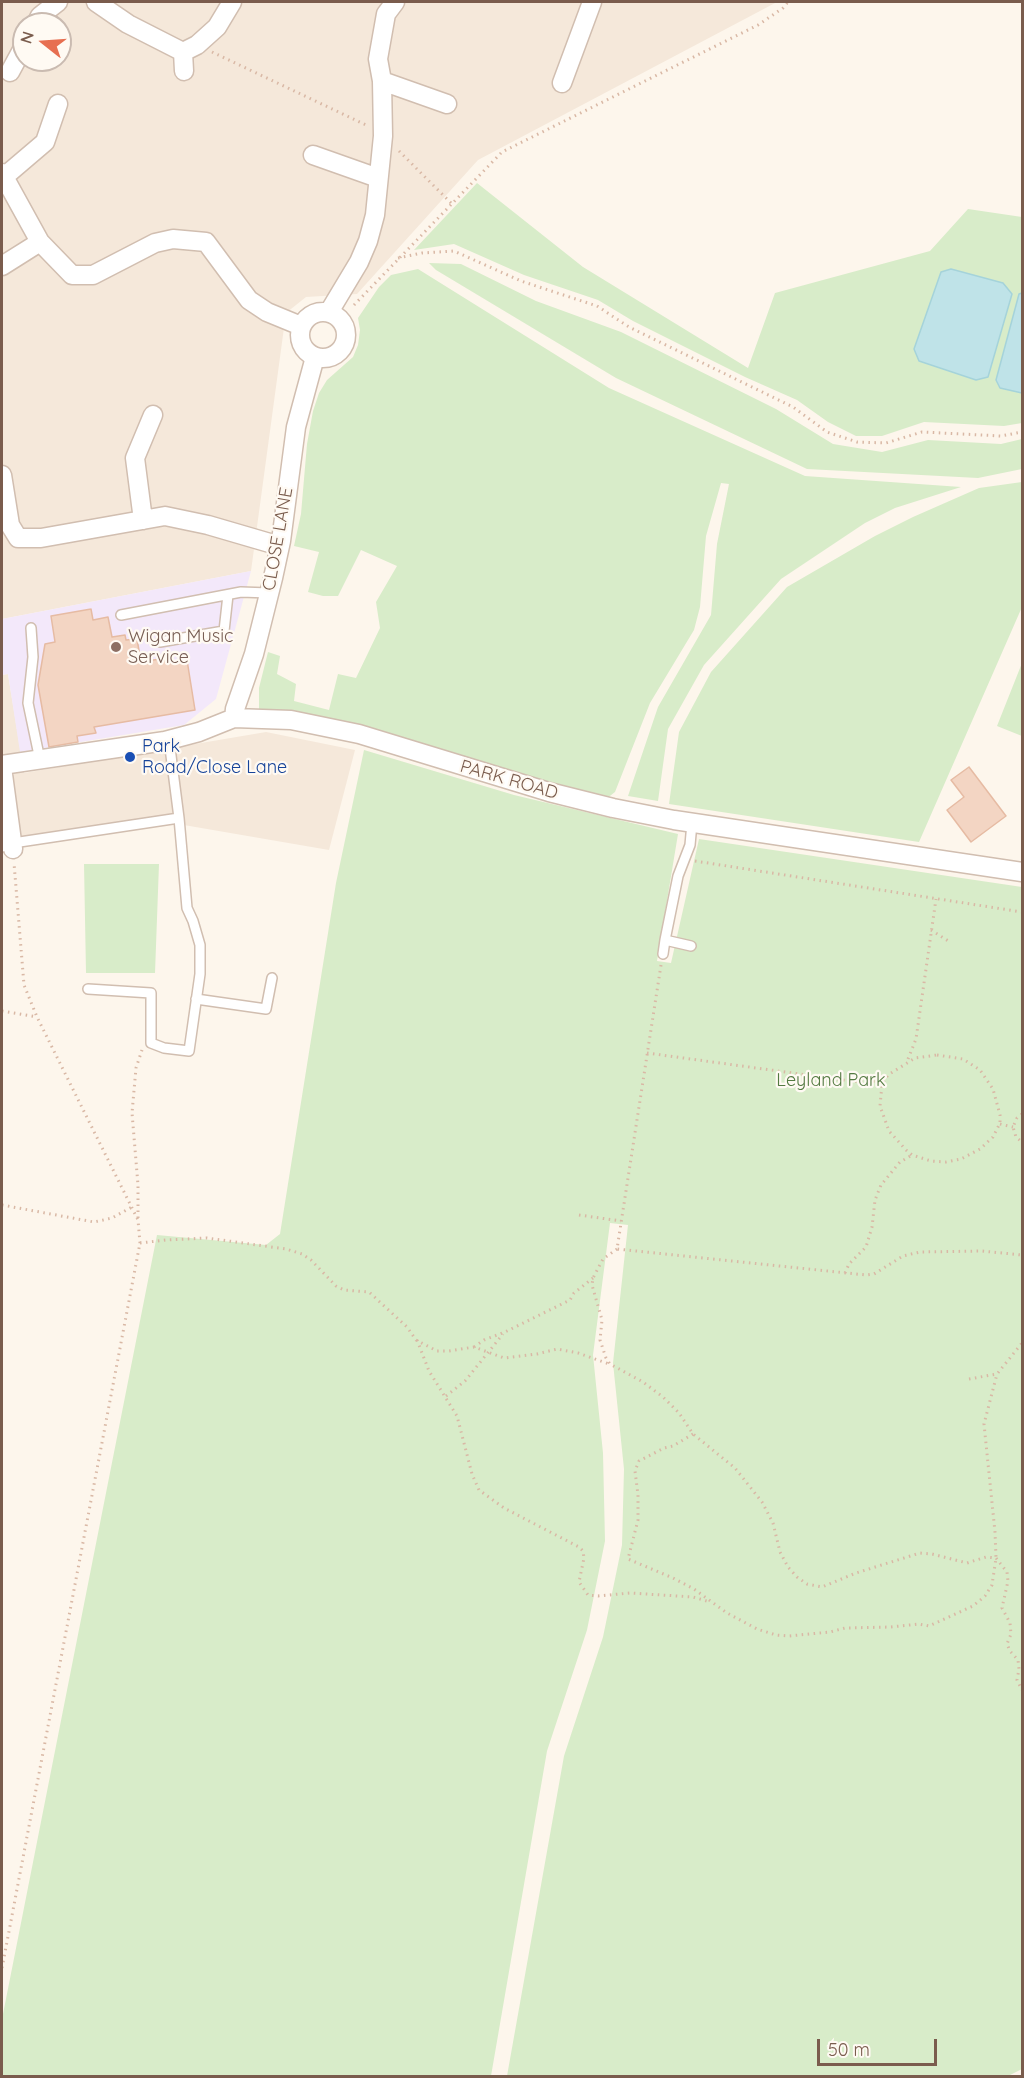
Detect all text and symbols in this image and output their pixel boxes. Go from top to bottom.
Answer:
north arrow [12,12,72,72]
text: N [15,29,38,46]
street label: CLOSE LANE [258,486,298,592]
place label: Wigan Music Service [128,626,233,668]
marker: Wigan Music Service [109,640,123,654]
place label: Park Road/Close Lane [142,736,287,778]
marker: Park Road/Close Lane [123,750,137,764]
street label: PARK ROAD [458,756,560,804]
park label: Leyland Park [776,1070,886,1092]
scale bar [820,2027,940,2065]
text: 50 m [828,2038,870,2061]

